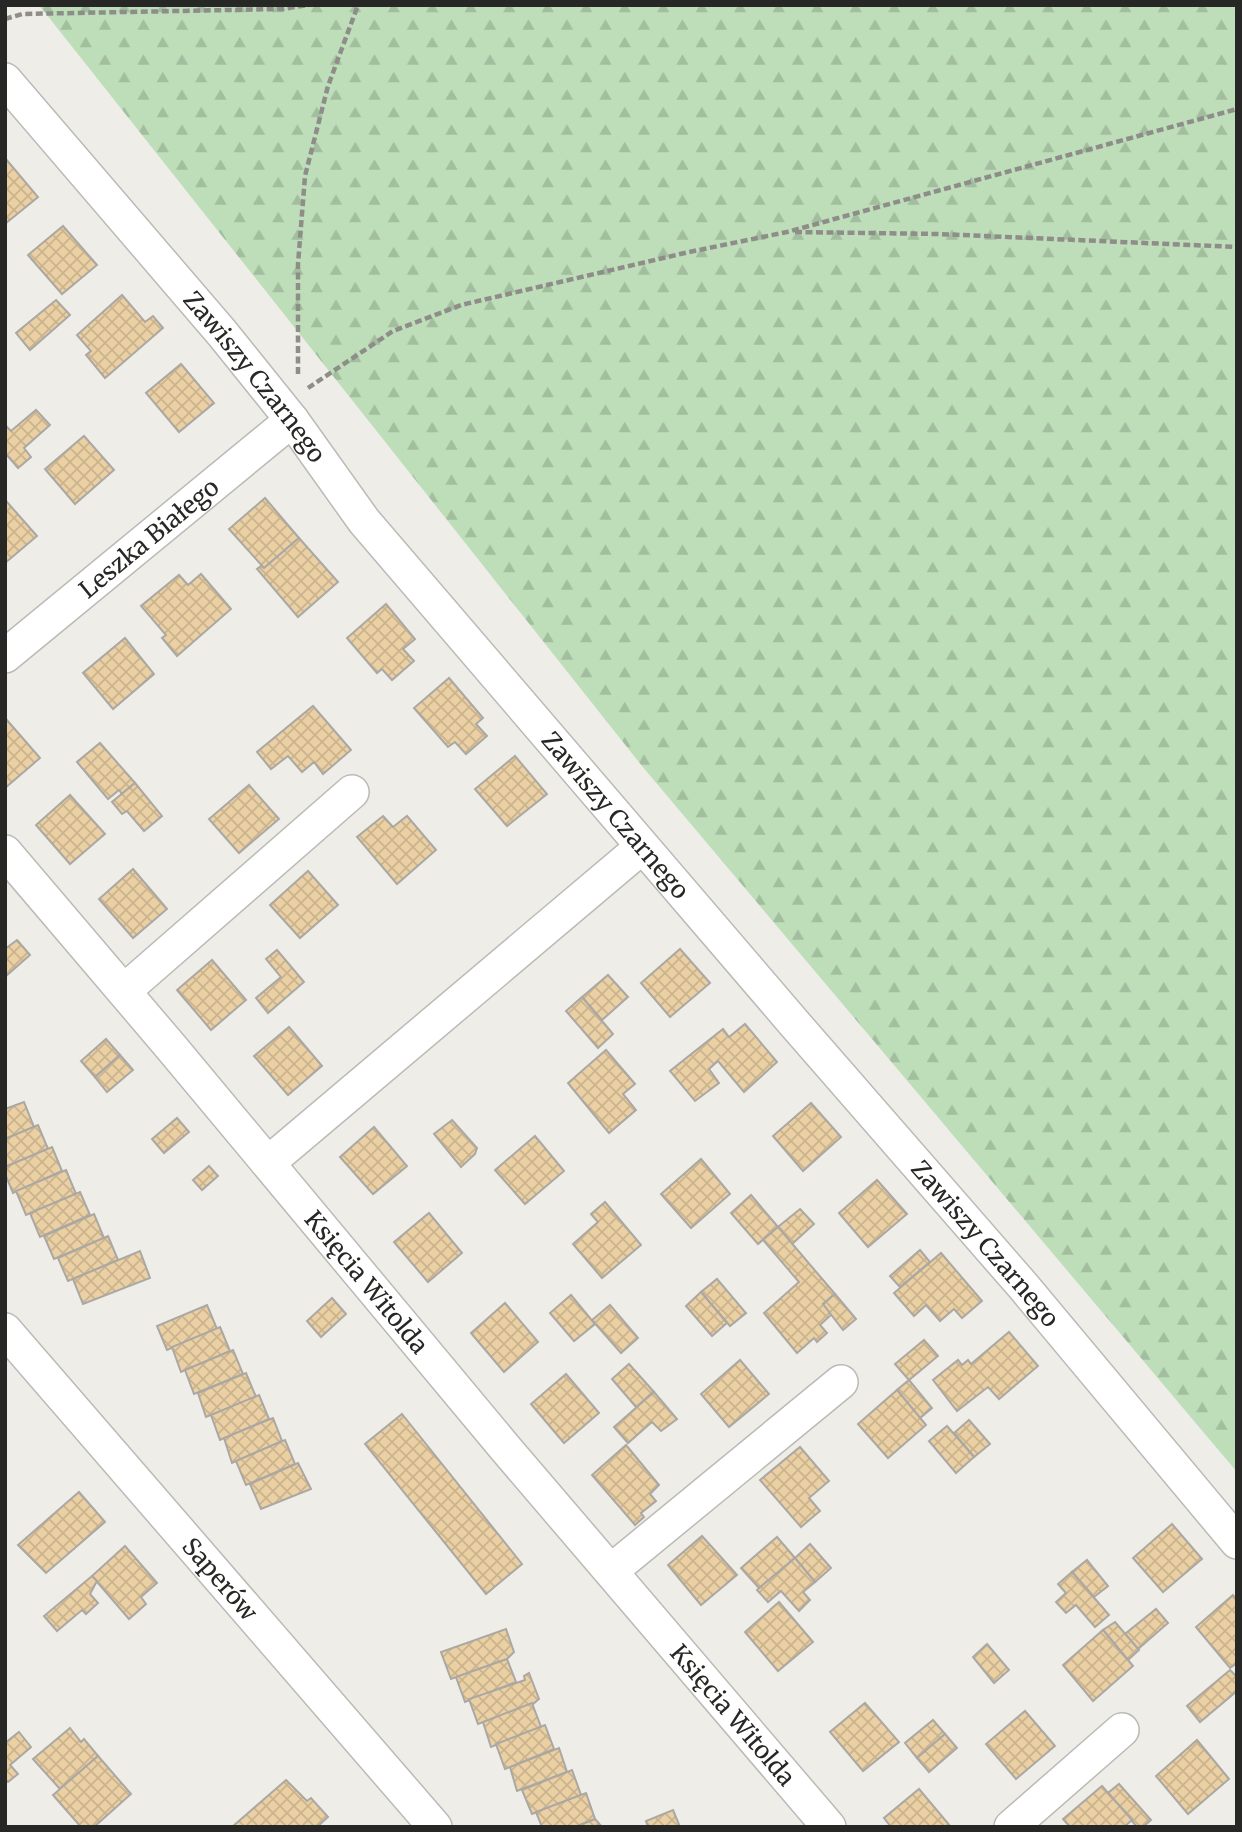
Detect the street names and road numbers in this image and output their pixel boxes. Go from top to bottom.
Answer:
street label: Zawiszy Czarnego [177,284,333,468]
street label: Leszka Białego [72,471,225,605]
street label: Zawiszy Czarnego [535,725,696,905]
street label: Zawiszy Czarnego [905,1153,1066,1333]
street label: Księcia Witolda [298,1204,435,1360]
street label: Saperów [176,1531,265,1627]
street label: Księcia Witolda [664,1638,802,1792]

